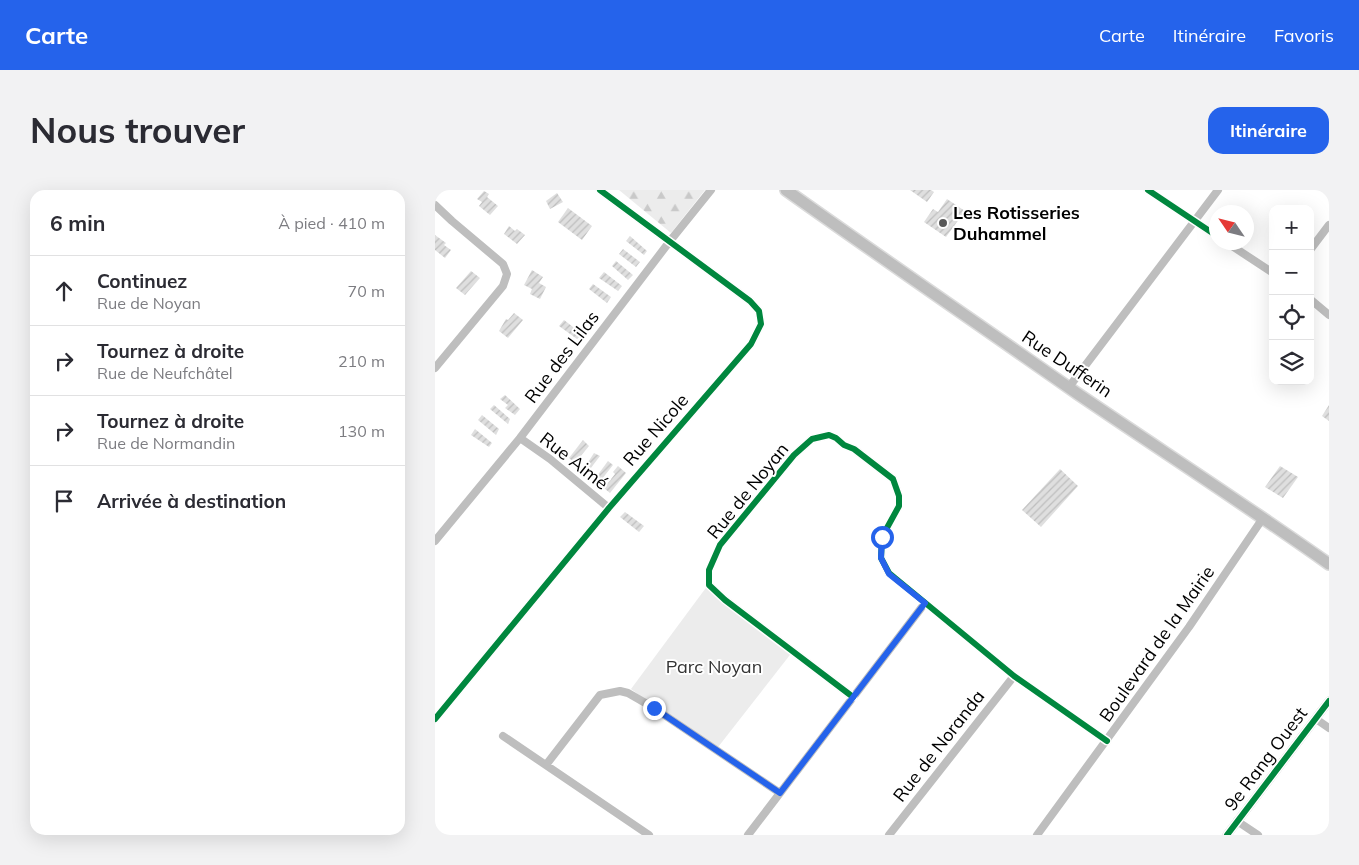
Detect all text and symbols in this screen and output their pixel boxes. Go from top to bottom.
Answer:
text: Carte [25,20,88,50]
text: Carte [1099,24,1145,47]
text: Itinéraire [1173,24,1246,47]
text: Favoris [1274,24,1334,47]
button: Itinéraire [1208,107,1329,154]
text: Nous trouver [30,108,245,152]
place label: Les Rotisseries Duhammel [953,201,1080,245]
north arrow [1209,205,1254,250]
map controls [1269,205,1314,385]
button: + [1269,205,1314,250]
text: 6 min [50,210,105,236]
text: À pied · 410 m [278,213,385,233]
marker: Les Rotisseries Duhammel [937,217,949,229]
button: − [1269,250,1314,295]
text: Continuez [97,269,187,293]
icon: ahead [50,277,78,305]
text: 70 m [348,281,385,301]
text: Rue de Noyan [97,293,201,313]
button: locate [1269,295,1314,340]
street label: Rue des Lilas [519,306,604,407]
street label: Rue Dufferin [1018,325,1117,402]
text: Tournez à droite [97,339,244,363]
button: layers [1269,340,1314,385]
icon: right [50,347,78,375]
text: 210 m [338,351,385,371]
text: Rue de Neufchâtel [97,363,233,383]
street label: Rue Nicole [618,389,693,470]
text: Tournez à droite [97,409,244,433]
icon: right [50,417,78,445]
text: 130 m [338,421,385,441]
street label: Rue Aimé [536,427,613,494]
text: Rue de Normandin [97,433,235,453]
street label: Rue de Noyan [702,438,793,543]
icon: arrive [50,487,78,515]
text: Arrivée à destination [97,489,286,513]
route start [871,526,894,549]
street label: Boulevard de la Mairie [1094,561,1219,726]
park label: Parc Noyan [666,655,762,678]
street label: Rue de Noranda [888,685,989,806]
route end [643,697,666,720]
street label: 9e Rang Ouest [1219,702,1312,815]

